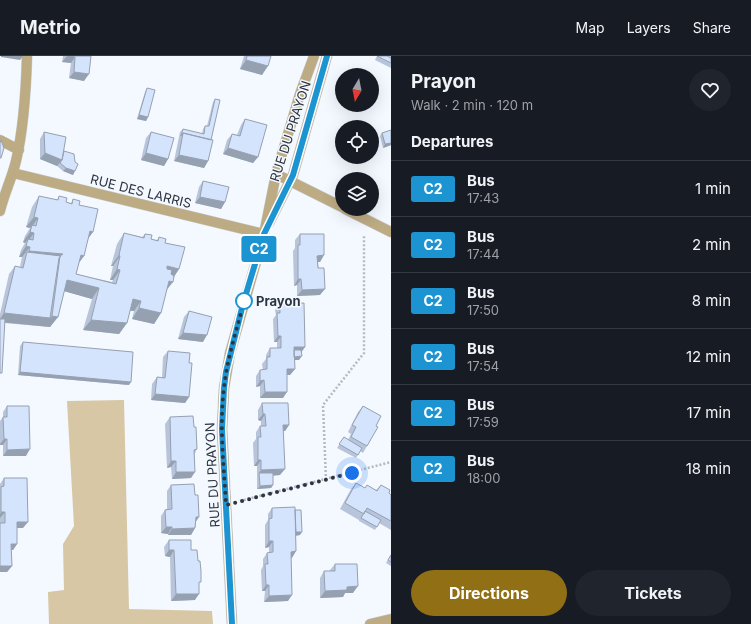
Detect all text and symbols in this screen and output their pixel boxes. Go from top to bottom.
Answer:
text: Metrio [20,16,81,39]
text: Map [576,19,605,36]
text: Layers [627,19,671,36]
text: Share [693,19,731,36]
north arrow [335,68,379,112]
map controls [335,68,379,216]
button: heart [689,69,731,111]
text: Prayon [411,70,476,93]
street label: RUE DU PRAYON [266,79,314,183]
text: Walk · 2 min · 120 m [411,97,533,113]
button: locate [335,120,379,164]
text: Departures [411,132,493,151]
street label: RUE DES LARRIS [89,171,193,211]
text: Bus [467,171,495,190]
button: layers [335,172,379,216]
text: 1 min [695,179,731,198]
text: C2 [423,180,443,197]
text: 17:43 [467,190,499,206]
text: Bus [467,227,495,246]
text: 2 min [692,235,731,254]
line badge: C2 [241,236,277,262]
text: C2 [423,236,443,253]
text: C2 [249,240,269,257]
text: 17:44 [467,246,500,262]
text: Bus [467,283,495,302]
text: 8 min [692,291,731,310]
marker: Prayon [235,292,253,310]
text: C2 [423,292,443,309]
place label: Prayon [256,293,301,309]
text: 17:50 [467,302,499,318]
text: Bus [467,339,495,358]
text: 12 min [686,347,731,366]
text: C2 [423,348,443,365]
text: 17:54 [467,358,499,374]
text: Bus [467,395,495,414]
text: 17 min [687,403,731,422]
text: C2 [423,404,443,421]
text: 17:59 [467,414,499,430]
street label: RUE DU PRAYON [201,422,223,528]
text: Bus [467,451,495,470]
text: 18 min [686,459,731,478]
text: C2 [423,460,443,477]
your location [342,463,362,483]
text: 18:00 [467,470,500,486]
button: Directions [411,570,567,616]
button: Tickets [575,570,731,616]

